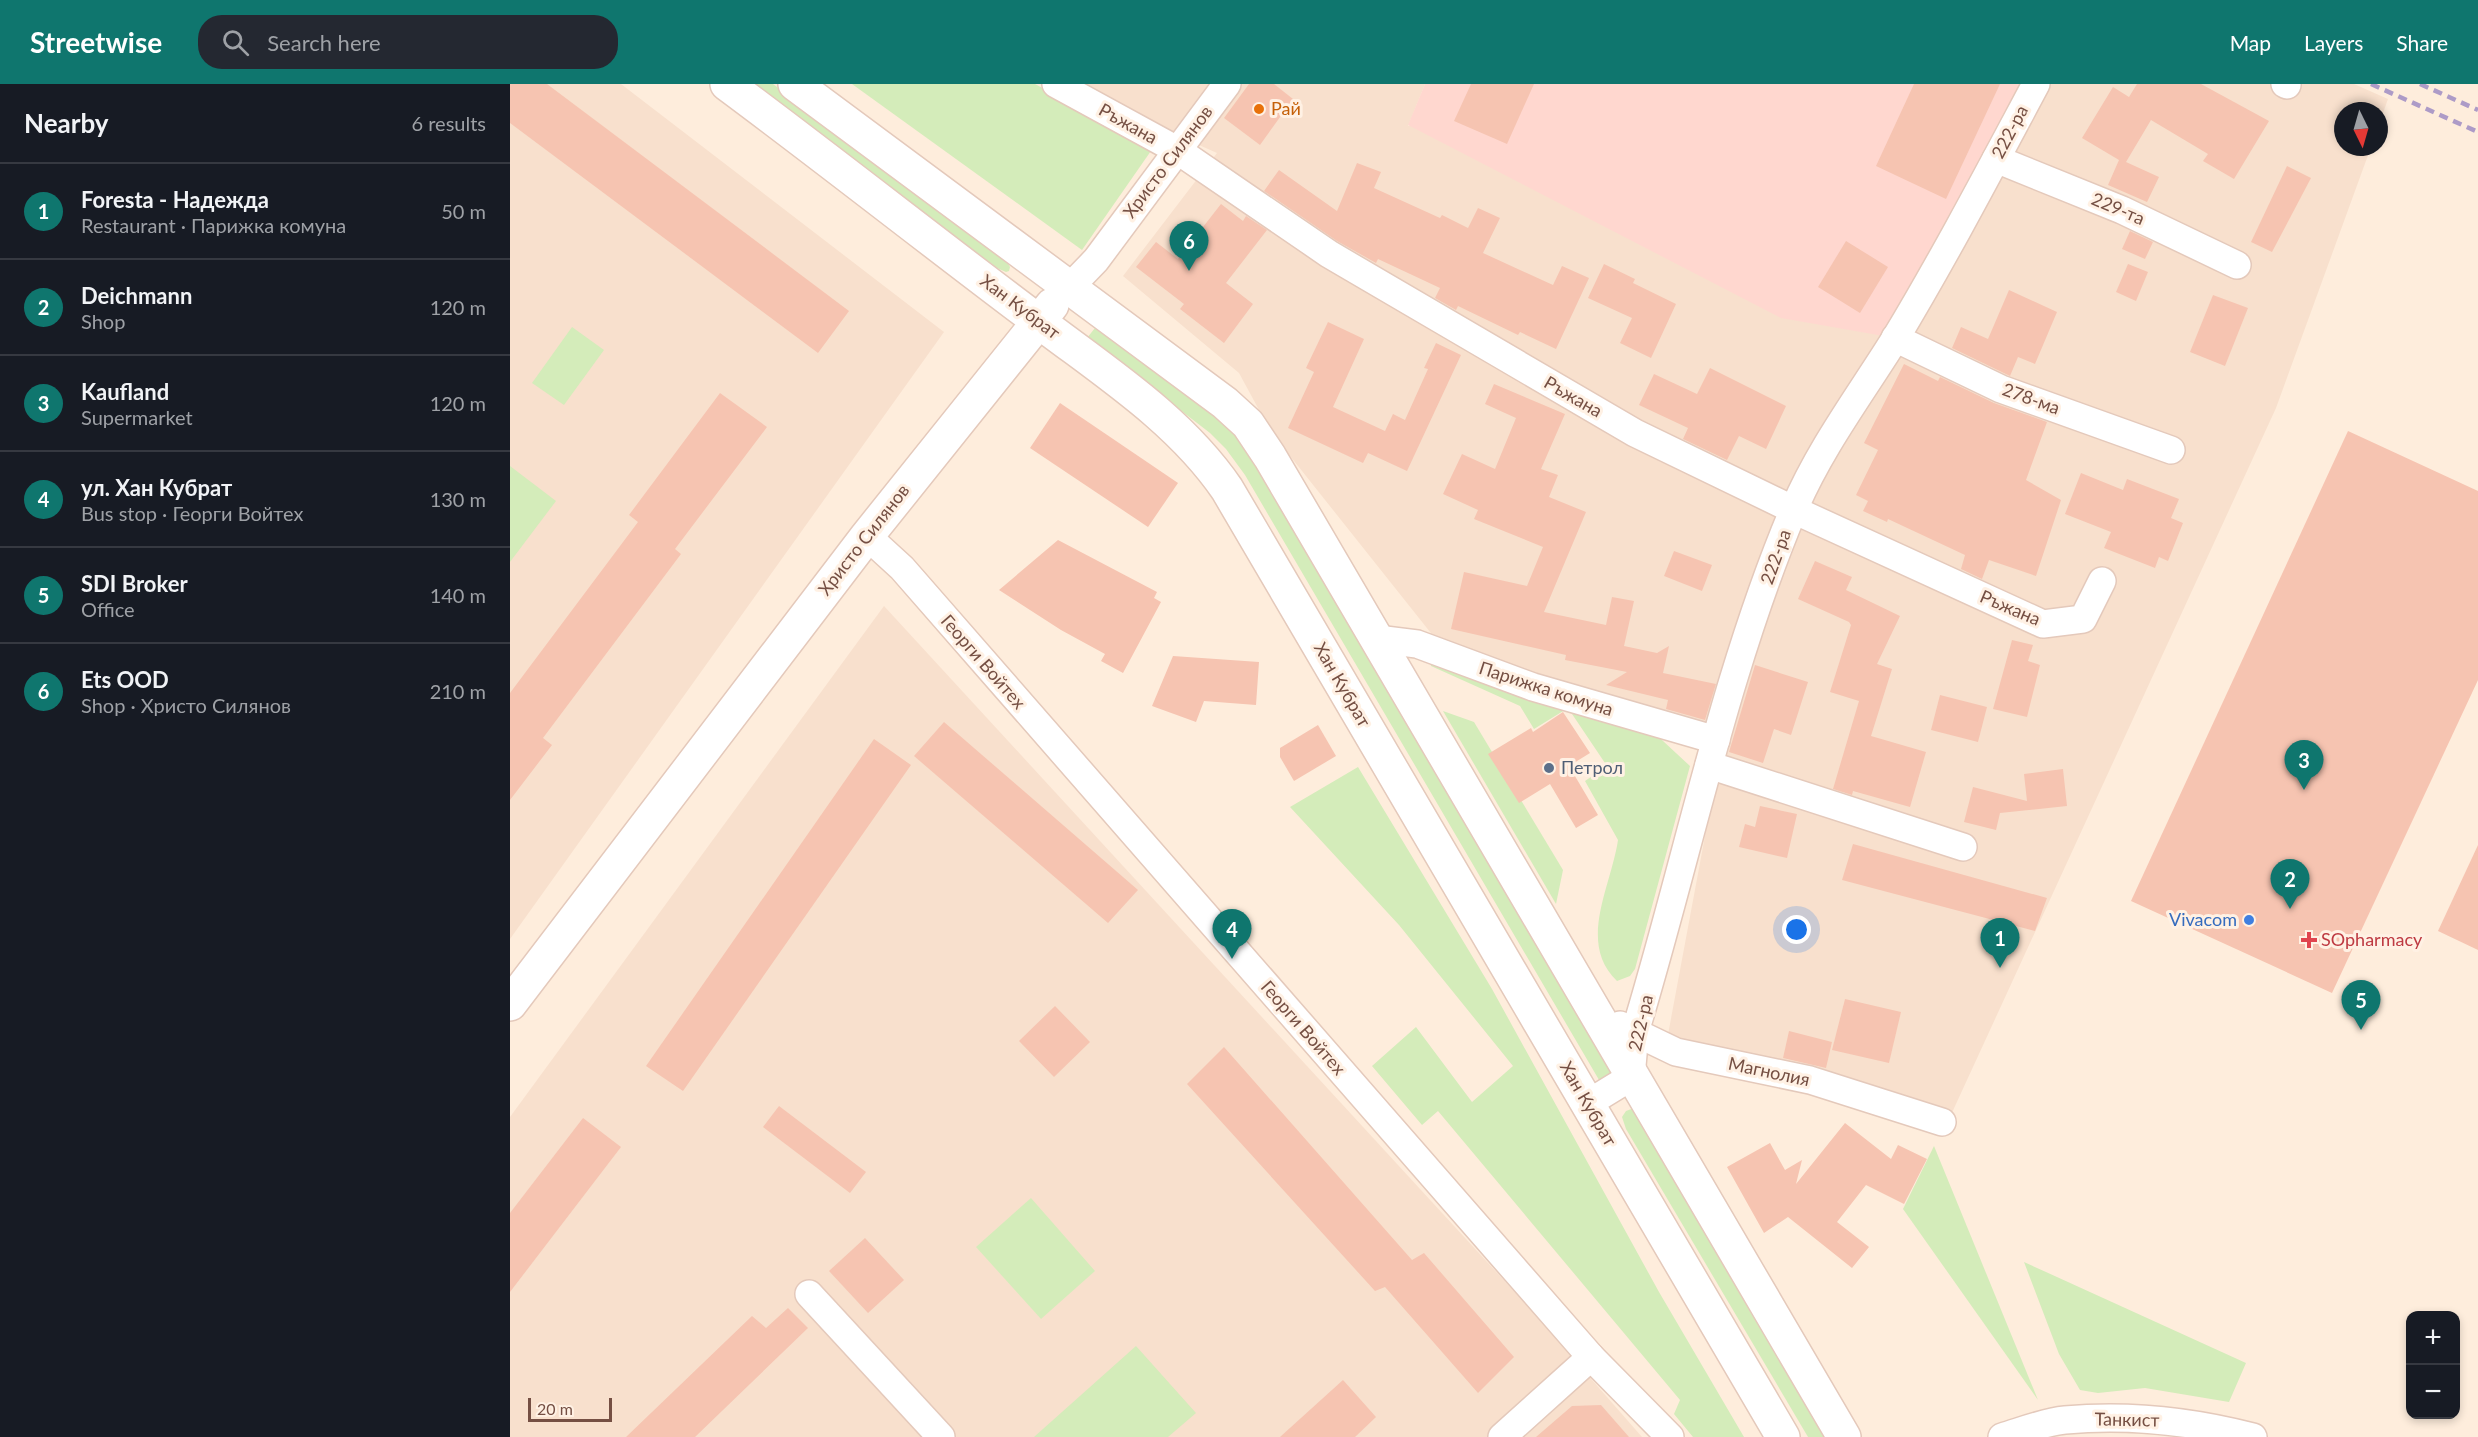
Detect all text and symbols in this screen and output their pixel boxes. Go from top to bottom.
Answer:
search box [198,15,618,69]
text: Streetwise [30,25,162,59]
icon: search [219,26,252,59]
text: Search here [267,29,381,56]
text: Map [2230,30,2271,55]
text: Layers [2304,30,2363,55]
text: Share [2396,30,2448,55]
place label: Рай [1271,97,1301,119]
street label: Ръжана [1095,98,1162,148]
street label: Христо Силянов [1118,101,1217,222]
street label: 222-ра [1986,101,2032,162]
marker: Рай [1252,102,1266,116]
north arrow [2334,102,2388,156]
text: Nearby [24,107,109,139]
text: 6 results [411,111,486,135]
text: Foresta - Надежда [81,186,269,213]
street label: 229-та [2089,187,2148,229]
text: 1 [38,199,49,223]
text: 50 m [441,199,486,223]
text: Restaurant · Парижка комуна [81,213,346,237]
pin: 6 [1170,222,1208,271]
street label: Хан Кубрат [976,269,1065,343]
text: Deichmann [81,282,192,309]
text: 2 [38,295,49,319]
text: 120 m [430,295,486,319]
text: Shop [81,309,125,333]
street label: Ръжана [1541,371,1606,422]
text: Kaufland [81,378,169,405]
street label: 278-ма [2000,378,2063,419]
text: 3 [38,391,49,415]
text: 120 m [430,391,486,415]
text: Supermarket [81,405,193,429]
text: ул. Хан Кубрат [81,474,232,501]
street label: Христо Силянов [813,479,913,599]
text: 4 [38,487,49,511]
text: 130 m [430,487,486,511]
text: Bus stop · Георги Войтех [81,501,303,525]
street label: 222-ра [1755,526,1795,587]
text: SDI Broker [81,570,188,597]
text: 5 [38,583,49,607]
text: 140 m [430,583,486,607]
street label: Ръжана [1977,585,2044,630]
text: Office [81,597,135,621]
street label: Георги Войтех [937,610,1031,713]
street label: Хан Кубрат [1310,638,1376,731]
street label: Парижка комуна [1477,656,1616,720]
text: Ets OOD [81,666,169,693]
text: 6 [38,679,49,703]
text: 210 m [430,679,486,703]
text: Shop · Христо Силянов [81,693,291,717]
pin: 3 [2284,740,2324,790]
place label: Петрол [1561,756,1623,778]
marker: Петрол [1542,761,1556,775]
pin: 2 [2270,860,2310,909]
place label: Vivacom [2169,908,2237,930]
pin: 4 [1212,910,1252,959]
marker: Vivacom [2242,913,2256,927]
your location [1782,915,1811,944]
pin: 1 [1980,918,2020,968]
place label: SOpharmacy [2321,928,2423,950]
marker: SOpharmacy [2302,933,2316,947]
street label: Георги Войтех [1257,976,1351,1079]
pin: 5 [2342,980,2380,1030]
street label: 222-ра [1623,993,1657,1053]
street label: Магнолия [1726,1052,1812,1090]
street label: Хан Кубрат [1556,1057,1622,1150]
map controls [2406,1311,2460,1419]
button: + [2406,1311,2460,1365]
button: − [2406,1365,2460,1419]
scale bar [528,1395,612,1422]
text: 20 m [537,1399,573,1418]
street label: Танкист [2094,1407,2160,1431]

